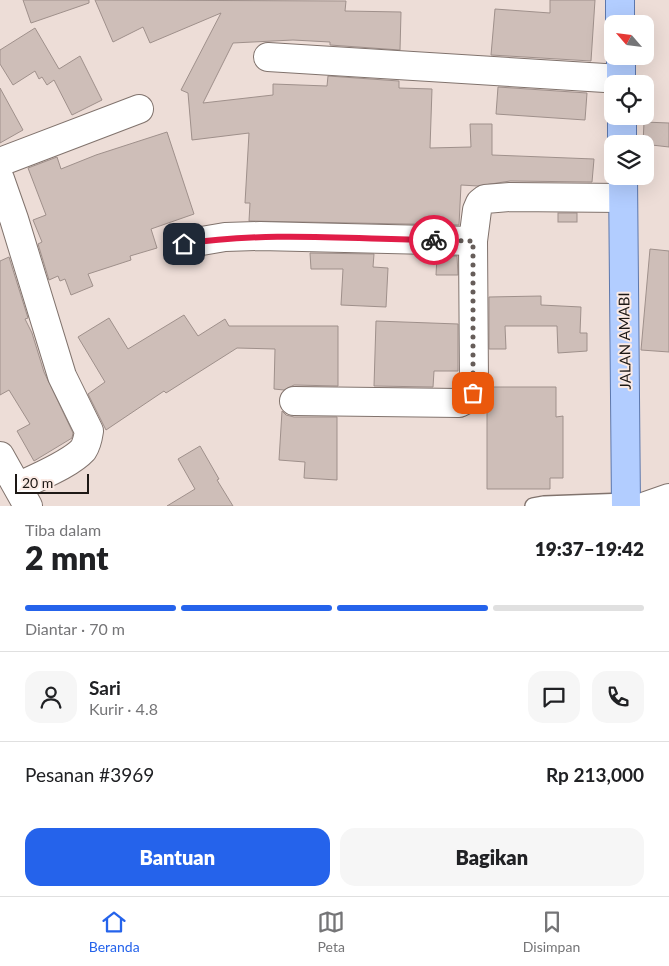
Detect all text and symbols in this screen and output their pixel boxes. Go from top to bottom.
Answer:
north arrow [604,15,654,65]
map controls [604,15,654,185]
button: locate [604,75,654,125]
button: layers [604,135,654,185]
courier [409,215,459,265]
pin [163,223,205,265]
icon: bike [420,226,448,254]
icon: home [170,230,198,258]
street label: JALAN AMABI [614,292,634,390]
pin [452,372,494,414]
icon: bag [459,379,487,407]
scale bar [15,471,89,494]
text: 20 m [22,474,53,491]
text: Tiba dalam [25,520,101,539]
text: 19:37–19:42 [535,537,644,560]
text: 2 mnt [25,538,109,577]
text: Diantar · 70 m [25,619,125,638]
button: person [25,671,77,723]
button: chat [528,671,580,723]
button: phone [592,671,644,723]
text: Sari [89,676,121,699]
text: Kurir · 4.8 [89,699,158,718]
text: Pesanan #3969 [25,763,154,786]
text: Rp 213,000 [546,763,644,786]
button: Bantuan [25,828,330,886]
button: Bagikan [340,828,644,886]
tab: Beranda [89,908,140,955]
tab: Peta [317,908,345,955]
tab: Disimpan [523,908,580,955]

